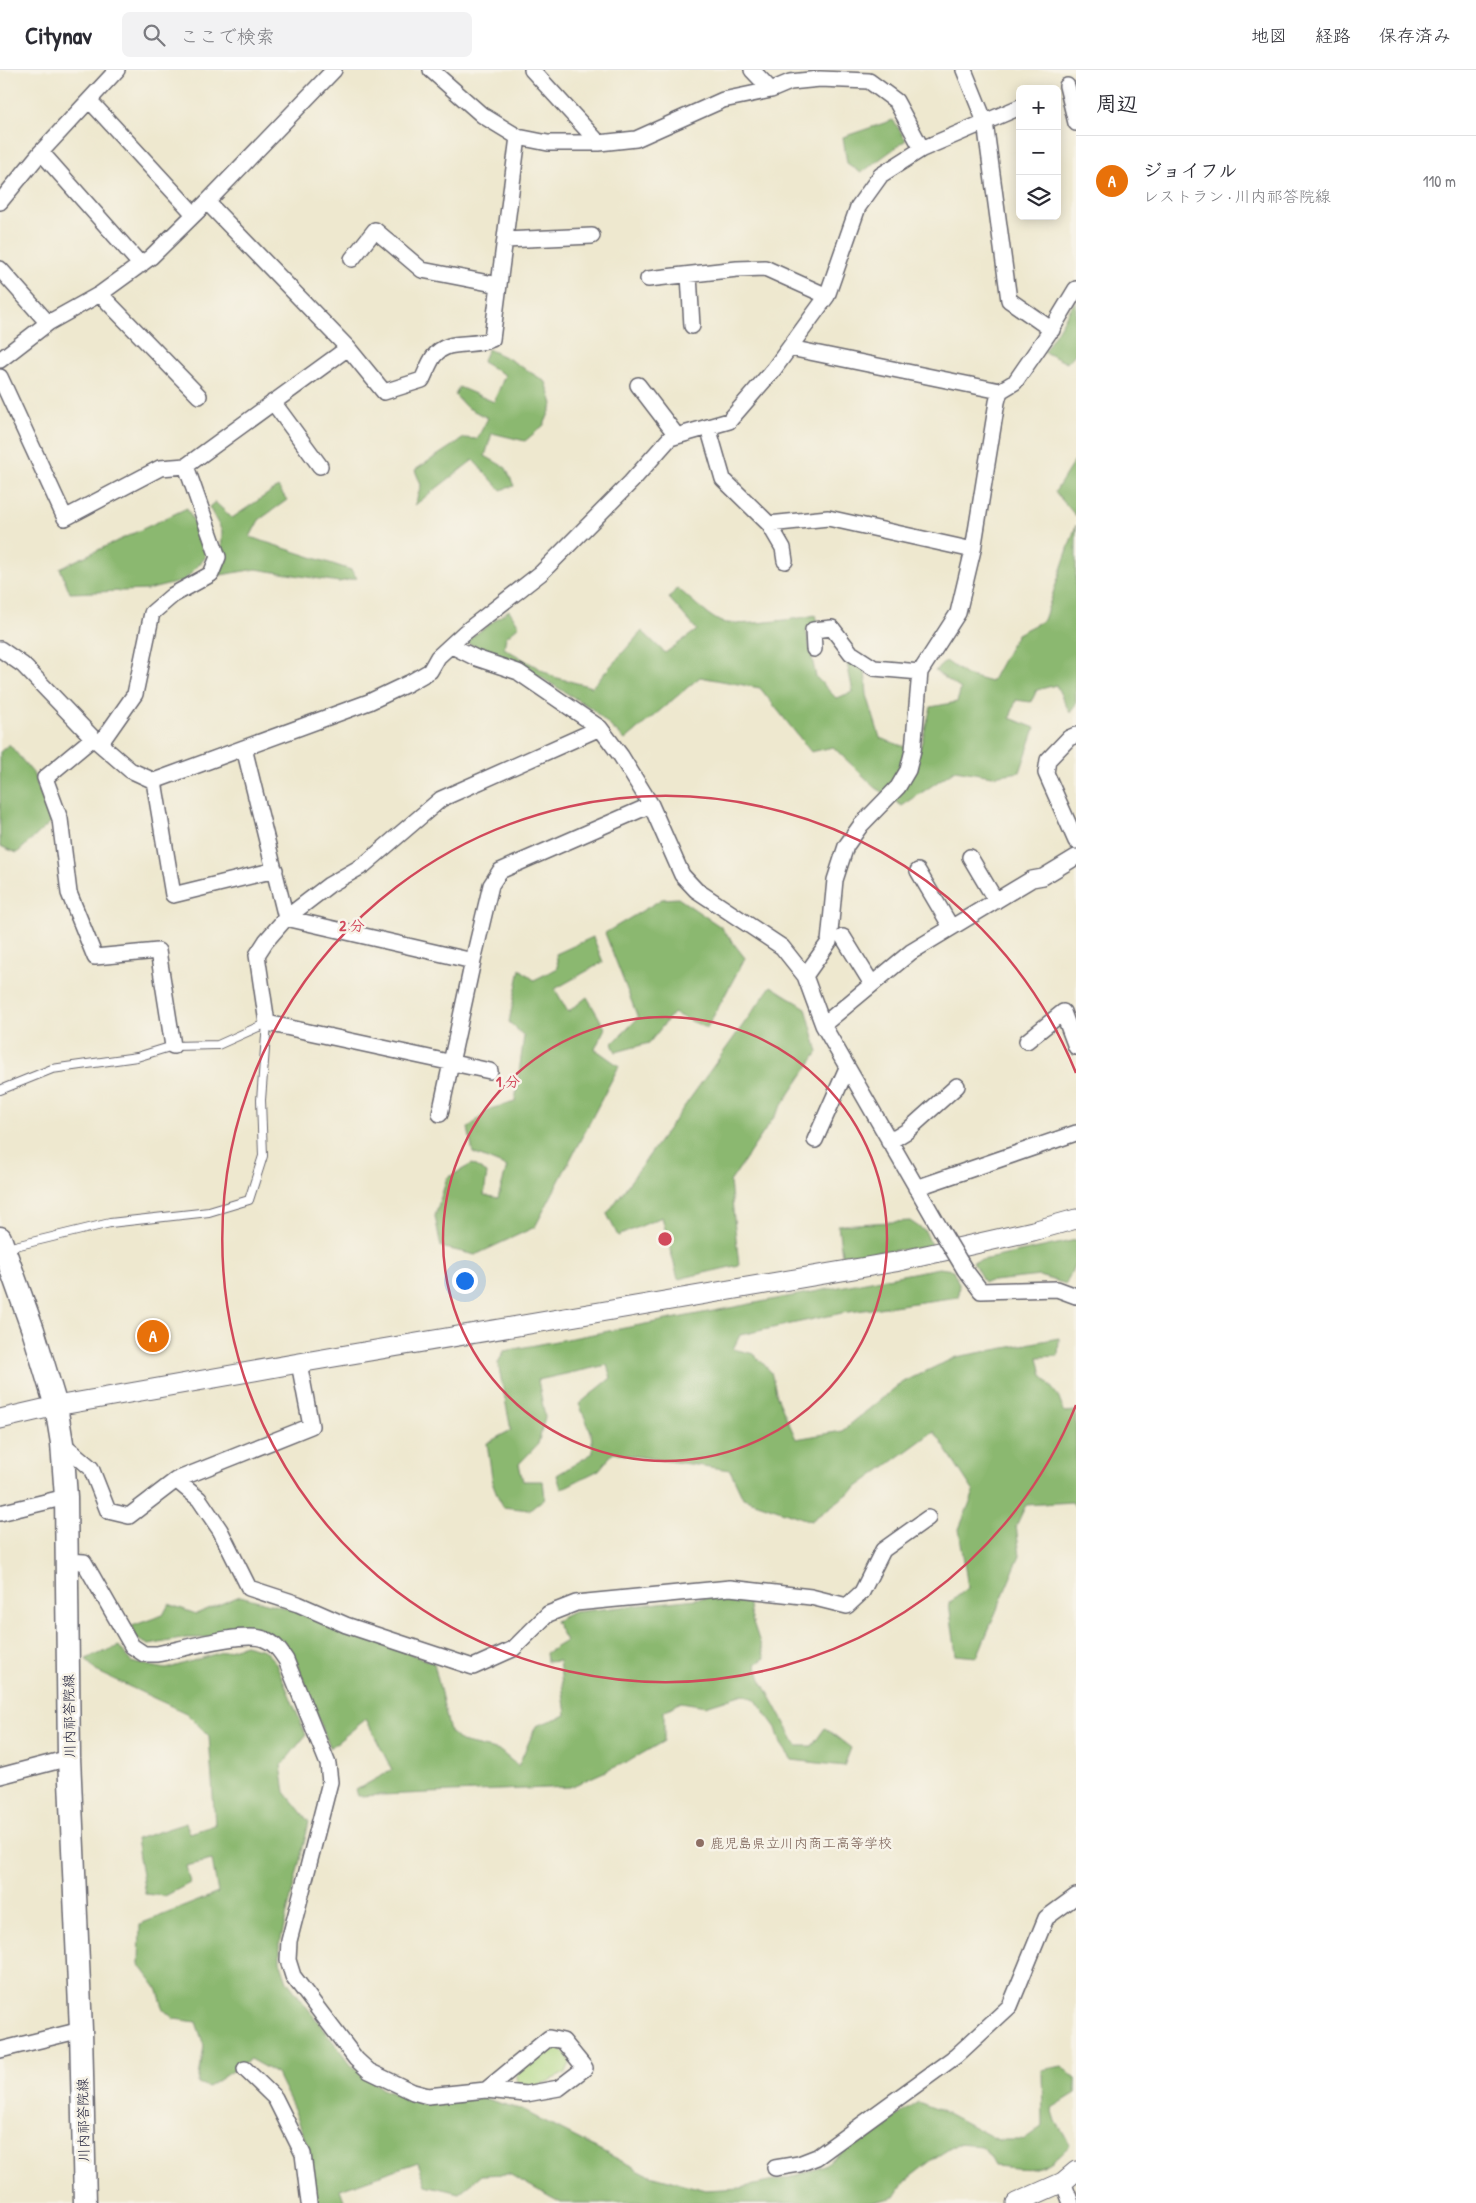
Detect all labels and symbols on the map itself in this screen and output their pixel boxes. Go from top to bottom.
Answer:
text: 2 分 [339,915,365,936]
text: 1 分 [496,1071,520,1092]
centre of rings [656,1230,674,1248]
your location [452,1268,478,1294]
pin: A [137,1317,169,1355]
street label: 川内祁答院線 [58,1674,79,1758]
place label: 鹿児島県立川内商工高等学校 [710,1833,892,1852]
marker: 鹿児島県立川内商工高等学校 [694,1837,706,1849]
street label: 川内祁答院線 [72,2078,93,2162]

